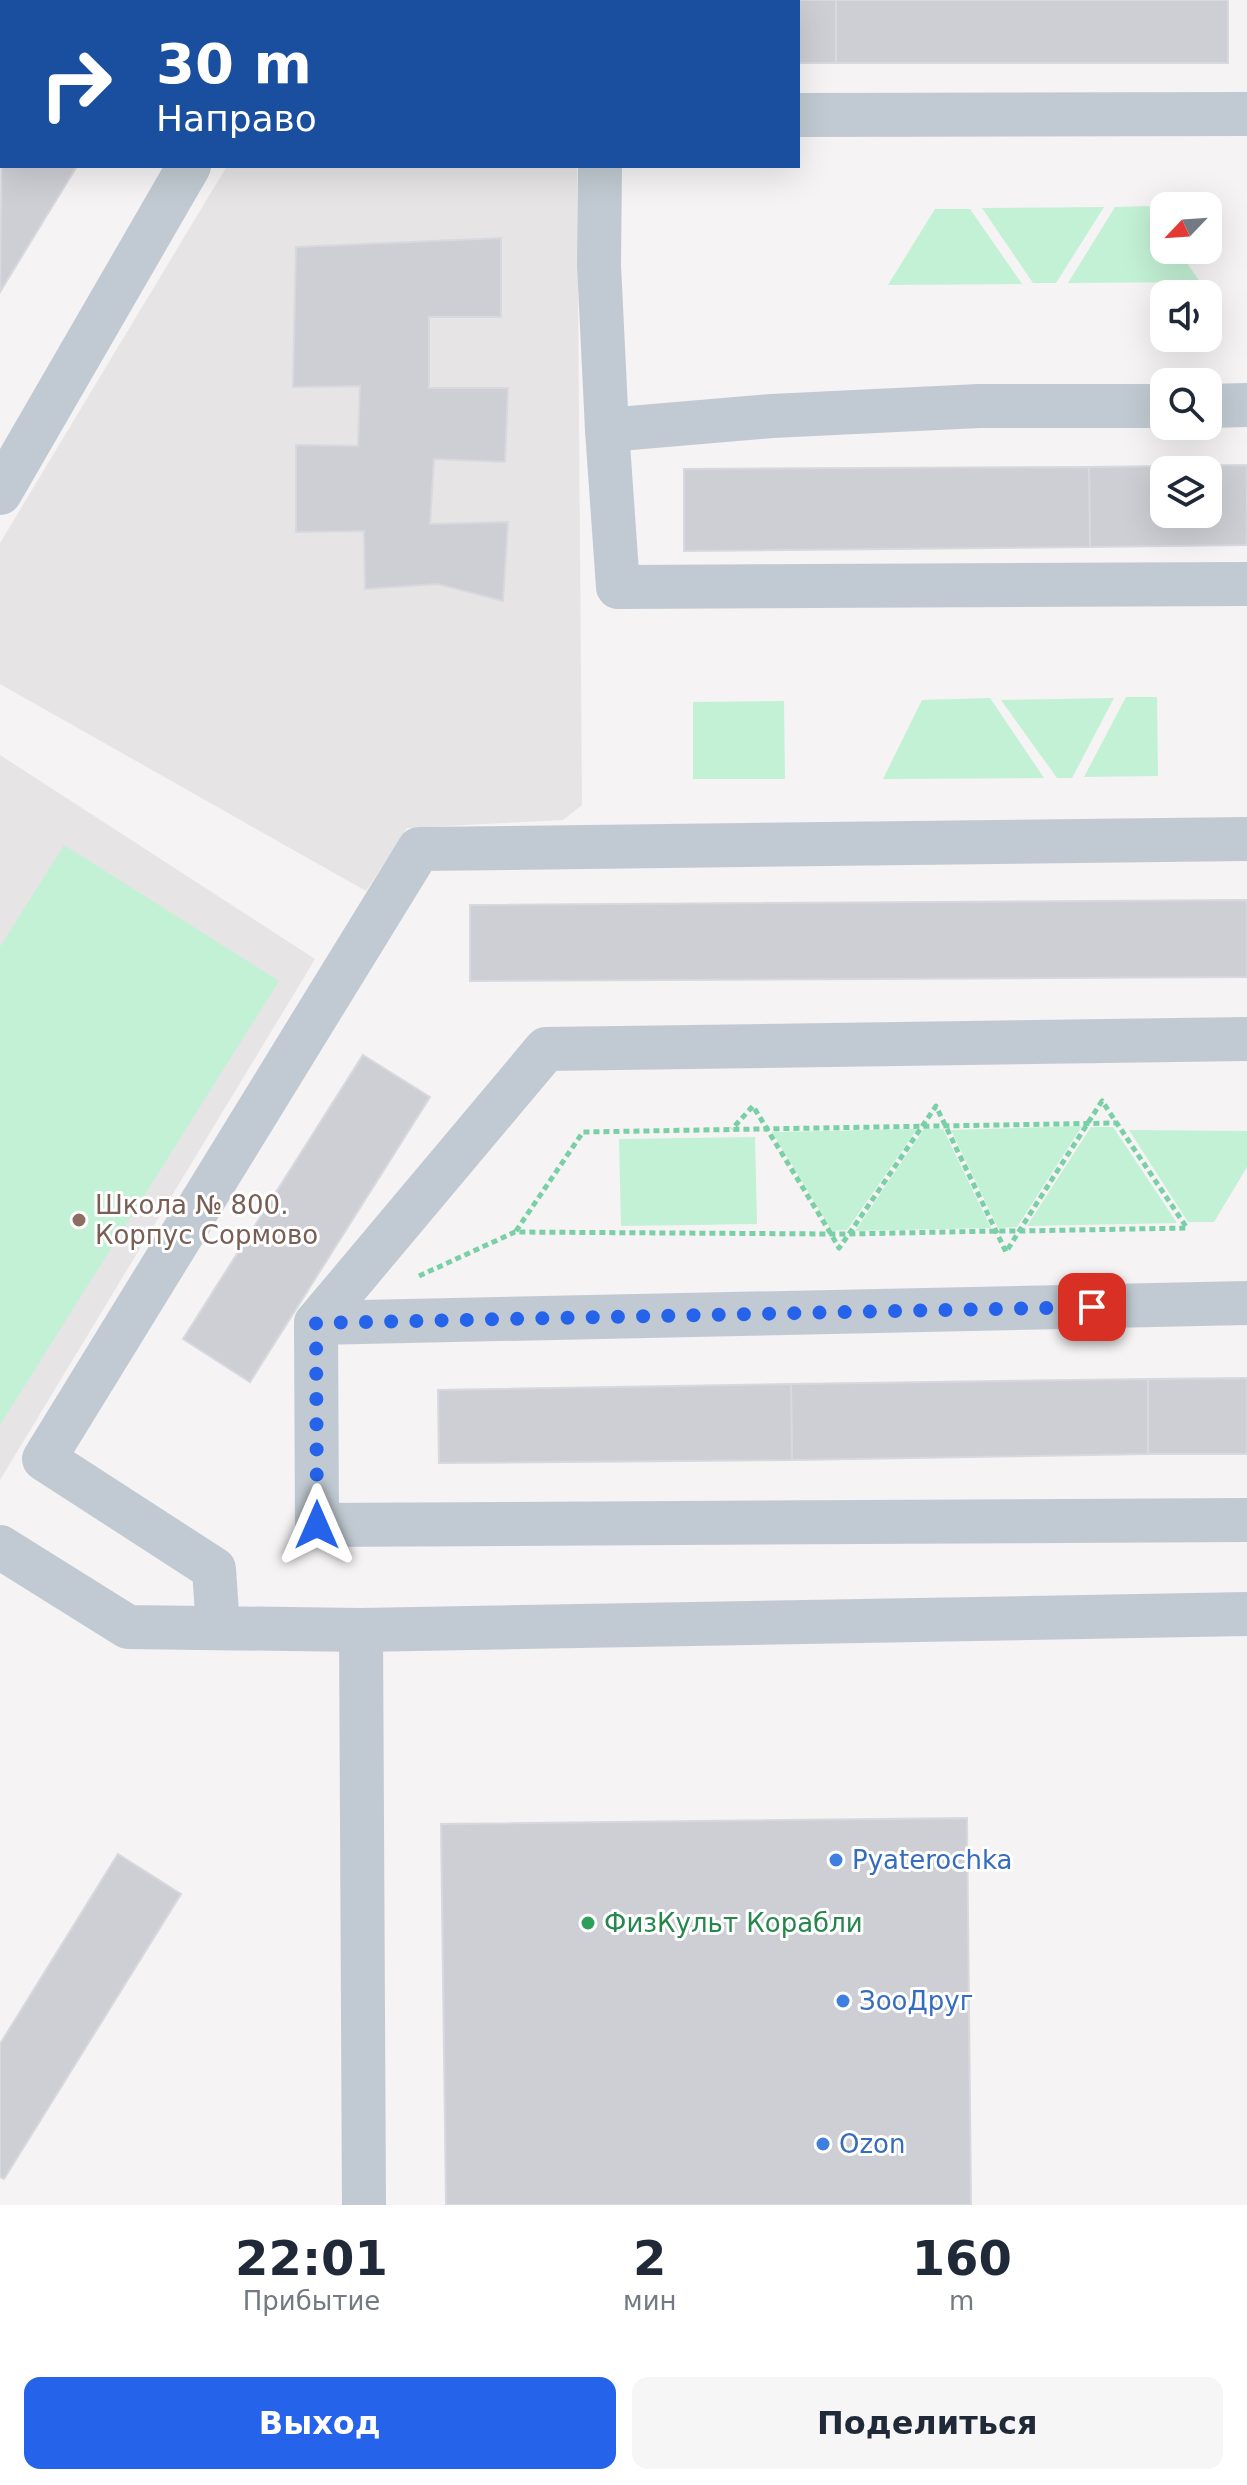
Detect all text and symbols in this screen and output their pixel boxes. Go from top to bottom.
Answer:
text: 30 m [156,31,312,96]
icon: right [24,32,128,136]
text: Направо [156,98,317,139]
north arrow [1150,192,1222,264]
map controls [1150,192,1222,528]
button: sound [1150,280,1222,352]
button: search [1150,368,1222,440]
button: layers [1150,456,1222,528]
place label: Школа № 800. Корпус Сормово [95,1190,318,1250]
marker: Школа № 800. Корпус Сормово [70,1211,88,1229]
pin [1058,1273,1126,1341]
icon: arrive [1070,1285,1114,1329]
position arrow [275,1483,359,1567]
place label: Pyaterochka [852,1845,1013,1875]
marker: Pyaterochka [827,1851,845,1869]
place label: ФизКульт Корабли [604,1908,863,1938]
marker: ФизКульт Корабли [579,1914,597,1932]
place label: ЗооДруг [859,1986,973,2016]
marker: ЗооДруг [834,1992,852,2010]
place label: Ozon [839,2129,906,2159]
marker: Ozon [814,2135,832,2153]
text: 22:01 [235,2230,388,2286]
text: 2 [633,2230,666,2286]
text: 160 [912,2230,1012,2286]
text: Прибытие [243,2286,380,2316]
text: мин [623,2286,677,2316]
text: m [949,2286,974,2316]
button: Выход [24,2377,616,2469]
button: Поделиться [632,2377,1223,2469]

